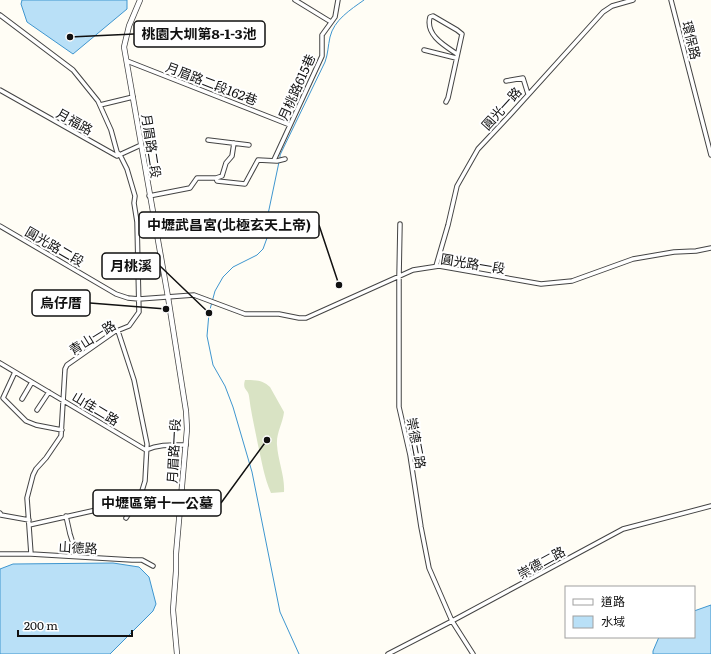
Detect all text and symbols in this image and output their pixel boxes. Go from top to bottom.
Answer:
street label: 環保路 [678,19,706,61]
callout: 桃園大圳第8-1-3池 [134,21,265,47]
text: 桃園大圳第8-1-3池 [142,23,256,43]
street label: 月桃路615巷 [273,51,319,123]
street label: 月眉路二段162巷 [163,57,261,109]
street label: 圓光一路 [477,82,525,134]
street label: 月福路 [53,103,97,139]
street label: 月眉路二段 [138,112,166,180]
callout: 中壢武昌宮(北極玄天上帝) [139,212,319,238]
text: 中壢武昌宮(北極玄天上帝) [147,214,311,234]
street label: 圓光路二段 [22,222,88,270]
street label: 圓光路一段 [439,249,507,277]
callout: 月桃溪 [102,253,160,279]
text: 月桃溪 [110,255,152,275]
callout: 烏仔厝 [32,290,90,316]
text: 烏仔厝 [40,292,82,312]
street label: 青山一路 [65,315,119,359]
street label: 山佳二路 [69,386,123,430]
street label: 崇德三路 [403,416,431,470]
street label: 月眉路一段 [162,418,184,484]
callout: 中壢區第十一公墓 [93,490,221,516]
text: 中壢區第十一公墓 [101,492,213,512]
street label: 山德路 [58,536,98,558]
street label: 崇德二路 [514,541,568,583]
legend [565,586,695,638]
text: 道路 [601,592,625,610]
scale bar [18,612,132,638]
text: 水域 [601,612,625,630]
text: 200 m [24,616,58,634]

